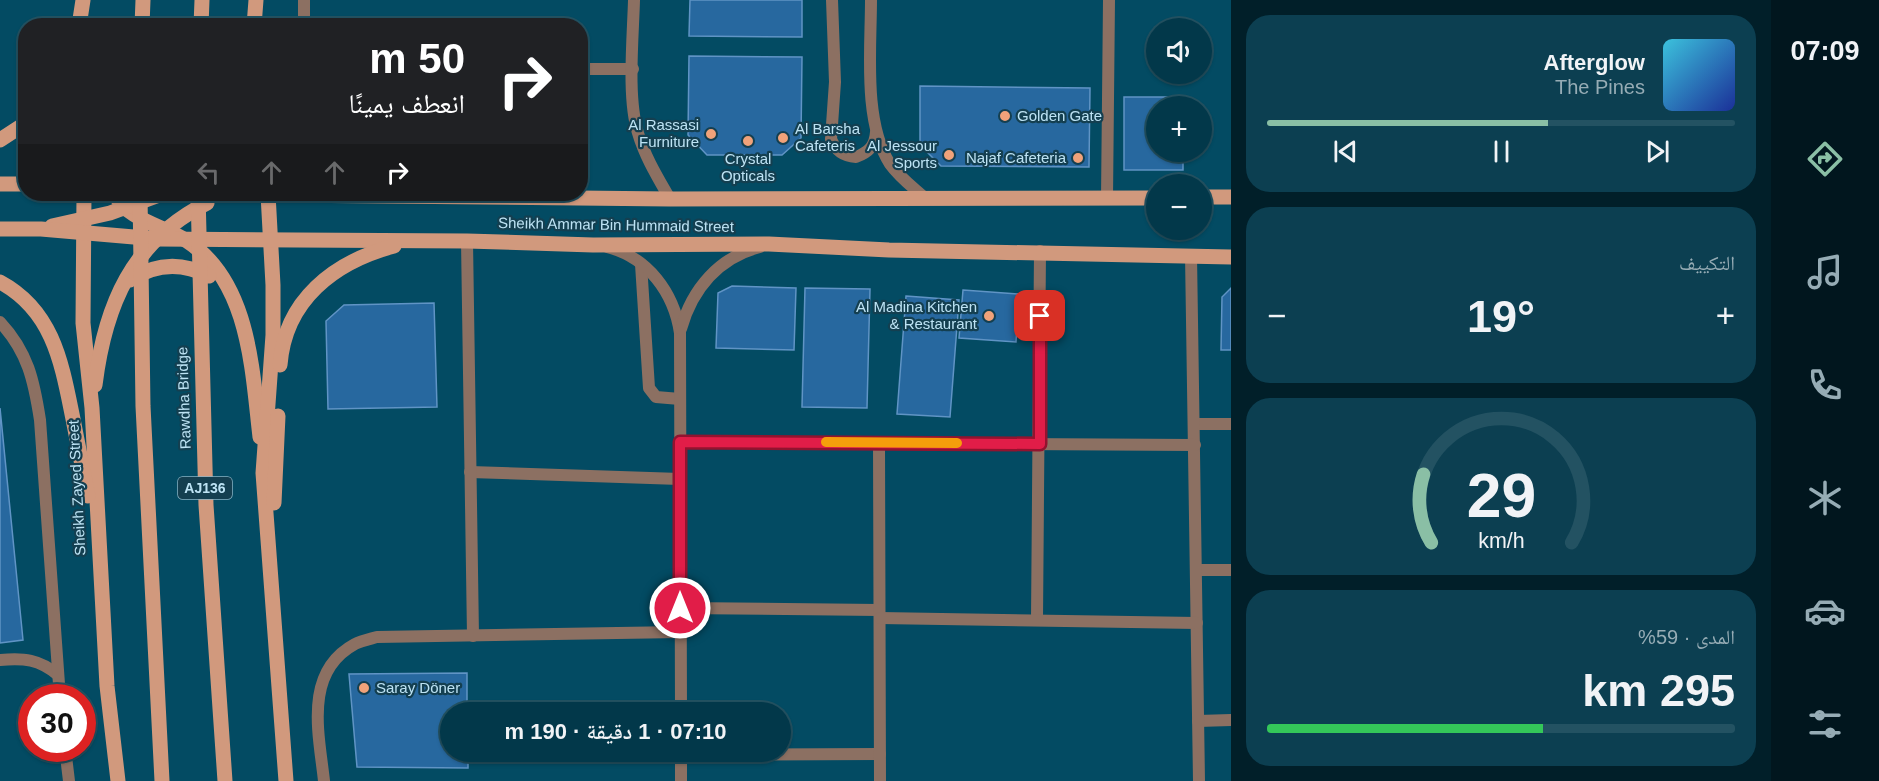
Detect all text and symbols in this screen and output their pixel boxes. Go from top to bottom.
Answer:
map controls [1146,18,1212,240]
button: sound [1146,18,1212,84]
text: 50 m [369,35,465,82]
text: 07:09 [1790,36,1860,66]
icon: right [486,42,564,120]
text: Afterglow [1544,50,1645,75]
text: The Pines [1555,76,1645,98]
text: انعطف يمينًا [349,89,465,119]
button: + [1146,96,1212,162]
place label: Golden Gate [1017,107,1102,124]
marker: Golden Gate [998,109,1012,123]
place label: Al Rassasi Furniture [628,116,699,150]
place label: Al Barsha Cafeteris [795,120,861,154]
marker: Al Rassasi Furniture [704,127,718,141]
marker: Al Barsha Cafeteris [776,131,790,145]
marker: Crystal Opticals [741,134,755,148]
icon: previous [1329,135,1362,168]
icon: pause [1485,135,1518,168]
icon: next [1641,135,1674,168]
place label: Al Jessour Sports [867,137,937,171]
icon: directions [1804,138,1846,180]
marker: Al Jessour Sports [942,148,956,162]
place label: Najaf Cafeteria [966,149,1067,166]
place label: Crystal Opticals [721,150,775,184]
marker: Najaf Cafeteria [1071,151,1085,165]
icon: left [192,156,225,189]
icon: ahead [255,156,288,189]
icon: ahead [318,156,351,189]
icon: right [381,156,414,189]
button: − [1146,174,1212,240]
street label: Sheikh Ammar Bin Hummaid Street [498,214,735,235]
icon: music [1804,251,1846,293]
text: التكييف [1679,252,1735,274]
pin [1014,290,1065,341]
text: 19° [1467,291,1535,342]
text: − [1267,297,1286,334]
text: + [1716,297,1735,334]
place label: Al Madina Kitchen & Restaurant [856,298,978,332]
icon: arrive [1023,299,1056,332]
marker: Al Madina Kitchen & Restaurant [982,309,996,323]
street label: Rawdha Bridge [173,346,194,450]
icon: phone [1804,364,1846,406]
street label: Sheikh Zayed Street [64,419,89,556]
text: 29 [1466,461,1536,530]
road number: AJ136 [178,477,232,499]
icon: climate [1804,477,1846,519]
text: km/h [1478,530,1524,554]
position arrow [648,576,712,640]
icon: car [1804,590,1846,632]
text: المدى · 59% [1638,626,1735,648]
text: 295 km [1582,665,1735,716]
place label: Saray Döner [376,679,460,696]
marker: Saray Döner [357,681,371,695]
speed limit sign: 30 [18,684,96,762]
icon: filters [1804,703,1846,745]
text: 07:10 · 1 دقيقة · 190 m [505,719,726,744]

